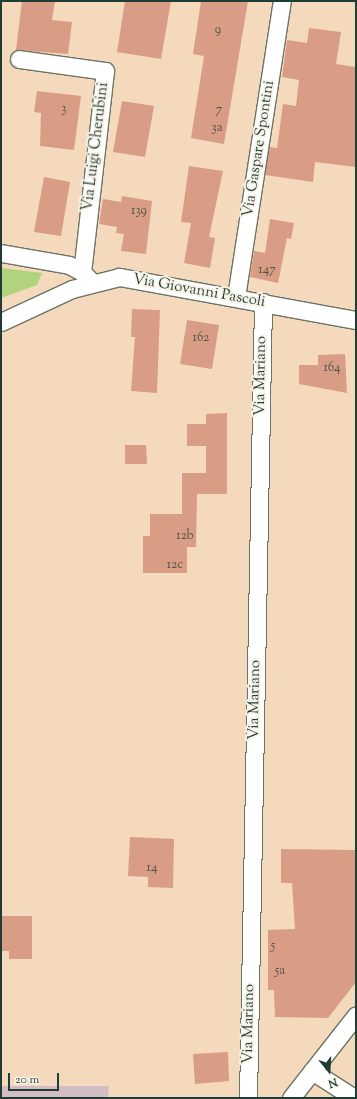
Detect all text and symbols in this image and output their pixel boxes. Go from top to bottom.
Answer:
house number: 9 [215,22,221,38]
street label: Via Gaspare Spontini [239,79,279,219]
street label: Via Luigi Cherubini [79,82,113,212]
house number: 3 [61,101,67,117]
house number: 7 [216,102,222,118]
house number: 3a [211,120,223,136]
house number: 139 [131,203,147,219]
house number: 147 [258,262,276,278]
street label: Via Giovanni Pascoli [131,270,267,312]
house number: 162 [193,330,209,346]
street label: Via Mariano [251,336,271,416]
house number: 164 [323,360,341,376]
house number: 12b [176,528,194,544]
house number: 12c [167,557,183,573]
street label: Via Mariano [245,660,265,740]
house number: 14 [147,860,157,876]
house number: 5 [271,938,275,954]
house number: 5a [275,963,285,979]
street label: Via Mariano [239,984,259,1064]
north arrow [309,1051,349,1091]
scale bar [10,1065,61,1091]
text: 20 m [15,1071,39,1089]
text: N [326,1073,339,1091]

